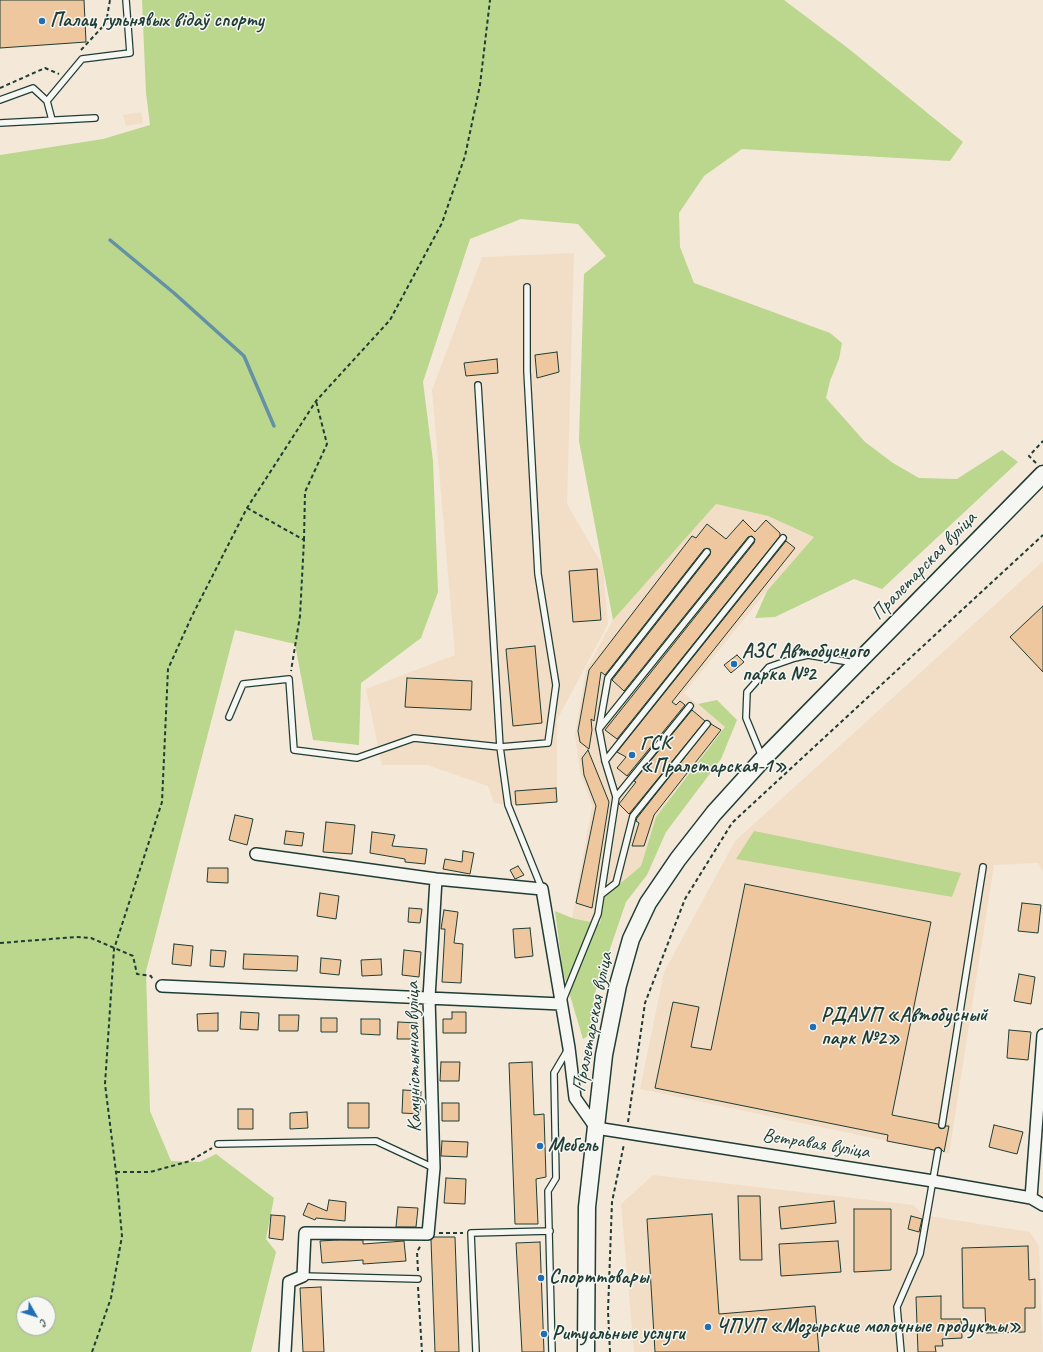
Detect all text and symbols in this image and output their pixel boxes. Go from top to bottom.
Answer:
place label: Палац гульнявых відаў спорту [50,9,264,33]
marker: Палац гульнявых відаў спорту [37,16,47,26]
street label: Пралетарская вуліца [866,507,982,625]
place label: АЗС Автобусного парка №2 [742,640,869,687]
marker: АЗС Автобусного парка №2 [729,659,739,669]
place label: ГСК «Пралетарская-1» [640,732,787,779]
marker: ГСК «Пралетарская-1» [627,750,637,760]
street label: Пралетарская вуліца [568,950,618,1094]
street label: Камуністычная вуліца [401,981,427,1133]
place label: РДАУП «Автобусный парк №2» [821,1004,987,1051]
marker: РДАУП «Автобусный парк №2» [808,1022,818,1032]
street label: Ветравая вуліца [761,1124,871,1164]
place label: Мебель [548,1134,598,1158]
marker: Мебель [535,1141,545,1151]
place label: Спорттовары [549,1266,649,1290]
marker: Спорттовары [536,1273,546,1283]
north arrow [16,1296,56,1336]
place label: ЧПУП «Мозырские молочные продукты» [716,1315,1021,1339]
text: С [37,1316,52,1329]
place label: Ритуальные услуги [552,1322,684,1346]
marker: ЧПУП «Мозырские молочные продукты» [703,1322,713,1332]
marker: Ритуальные услуги [539,1329,549,1339]

